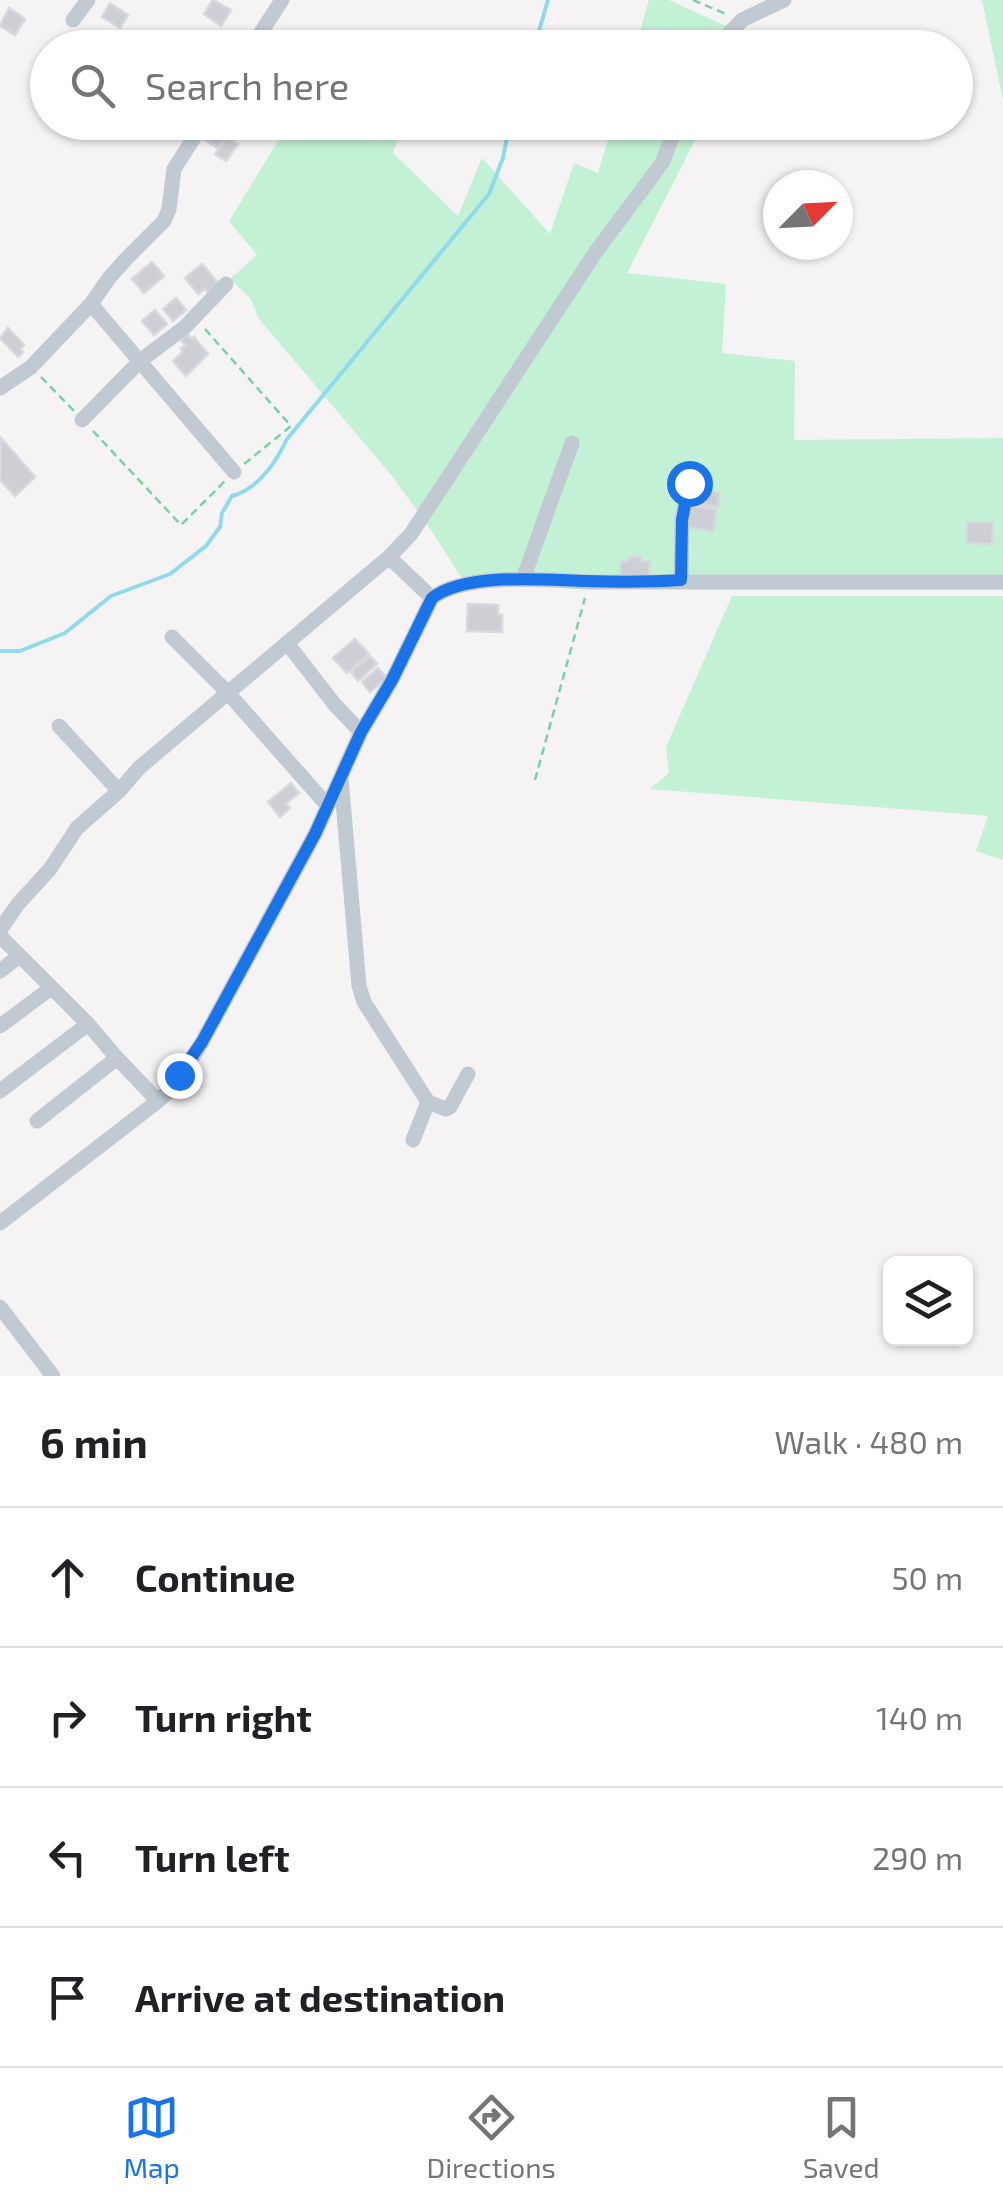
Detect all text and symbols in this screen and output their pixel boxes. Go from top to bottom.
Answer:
search box [30,30,973,140]
icon: search [65,58,120,113]
text: Search here [145,62,349,108]
north arrow [763,170,853,260]
route start [667,461,713,507]
route end [157,1053,203,1099]
map controls [883,1256,973,1346]
button: layers [883,1256,973,1346]
text: 6 min [40,1416,148,1466]
text: Walk · 480 m [775,1422,963,1460]
icon: ahead [40,1550,95,1605]
text: Continue [135,1554,295,1600]
text: 50 m [891,1558,963,1596]
icon: right [40,1690,95,1745]
text: Turn right [135,1694,312,1740]
text: 140 m [876,1698,963,1736]
icon: left [40,1830,95,1885]
text: Turn left [135,1834,290,1880]
text: 290 m [872,1838,963,1876]
icon: arrive [40,1970,95,2025]
text: Arrive at destination [135,1974,505,2020]
tab: Map [123,2090,180,2184]
tab: Directions [427,2090,556,2184]
tab: Saved [803,2090,880,2184]

